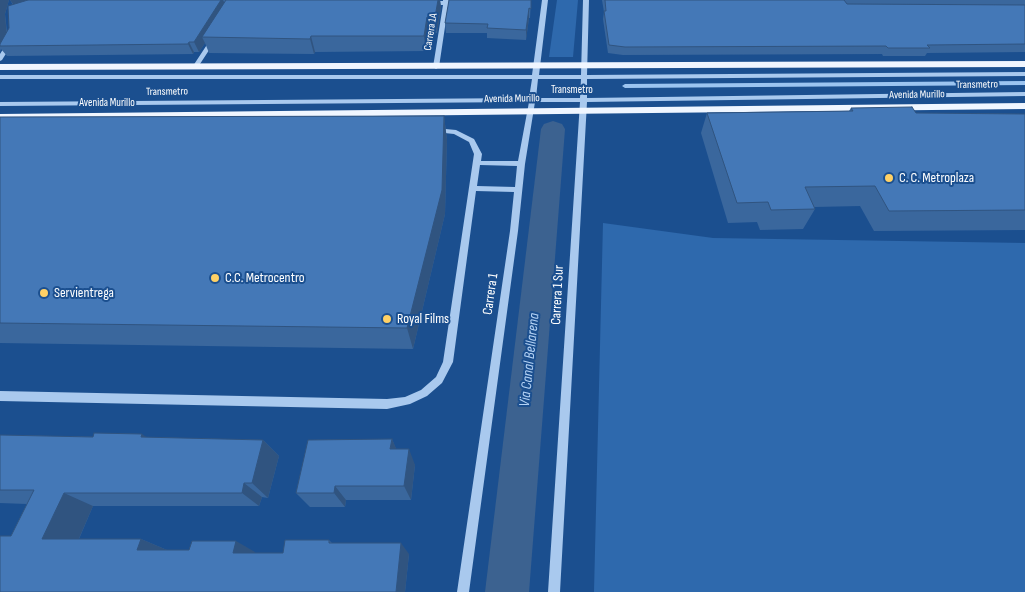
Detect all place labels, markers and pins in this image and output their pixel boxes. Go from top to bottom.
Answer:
place label: C. C. Metroplaza [899,170,974,186]
marker: C. C. Metroplaza [883,172,895,184]
place label: C.C. Metrocentro [225,270,305,286]
marker: C.C. Metrocentro [209,272,221,284]
place label: Servientrega [54,285,114,301]
marker: Servientrega [38,287,50,299]
place label: Royal Films [397,311,449,327]
marker: Royal Films [381,313,393,325]

